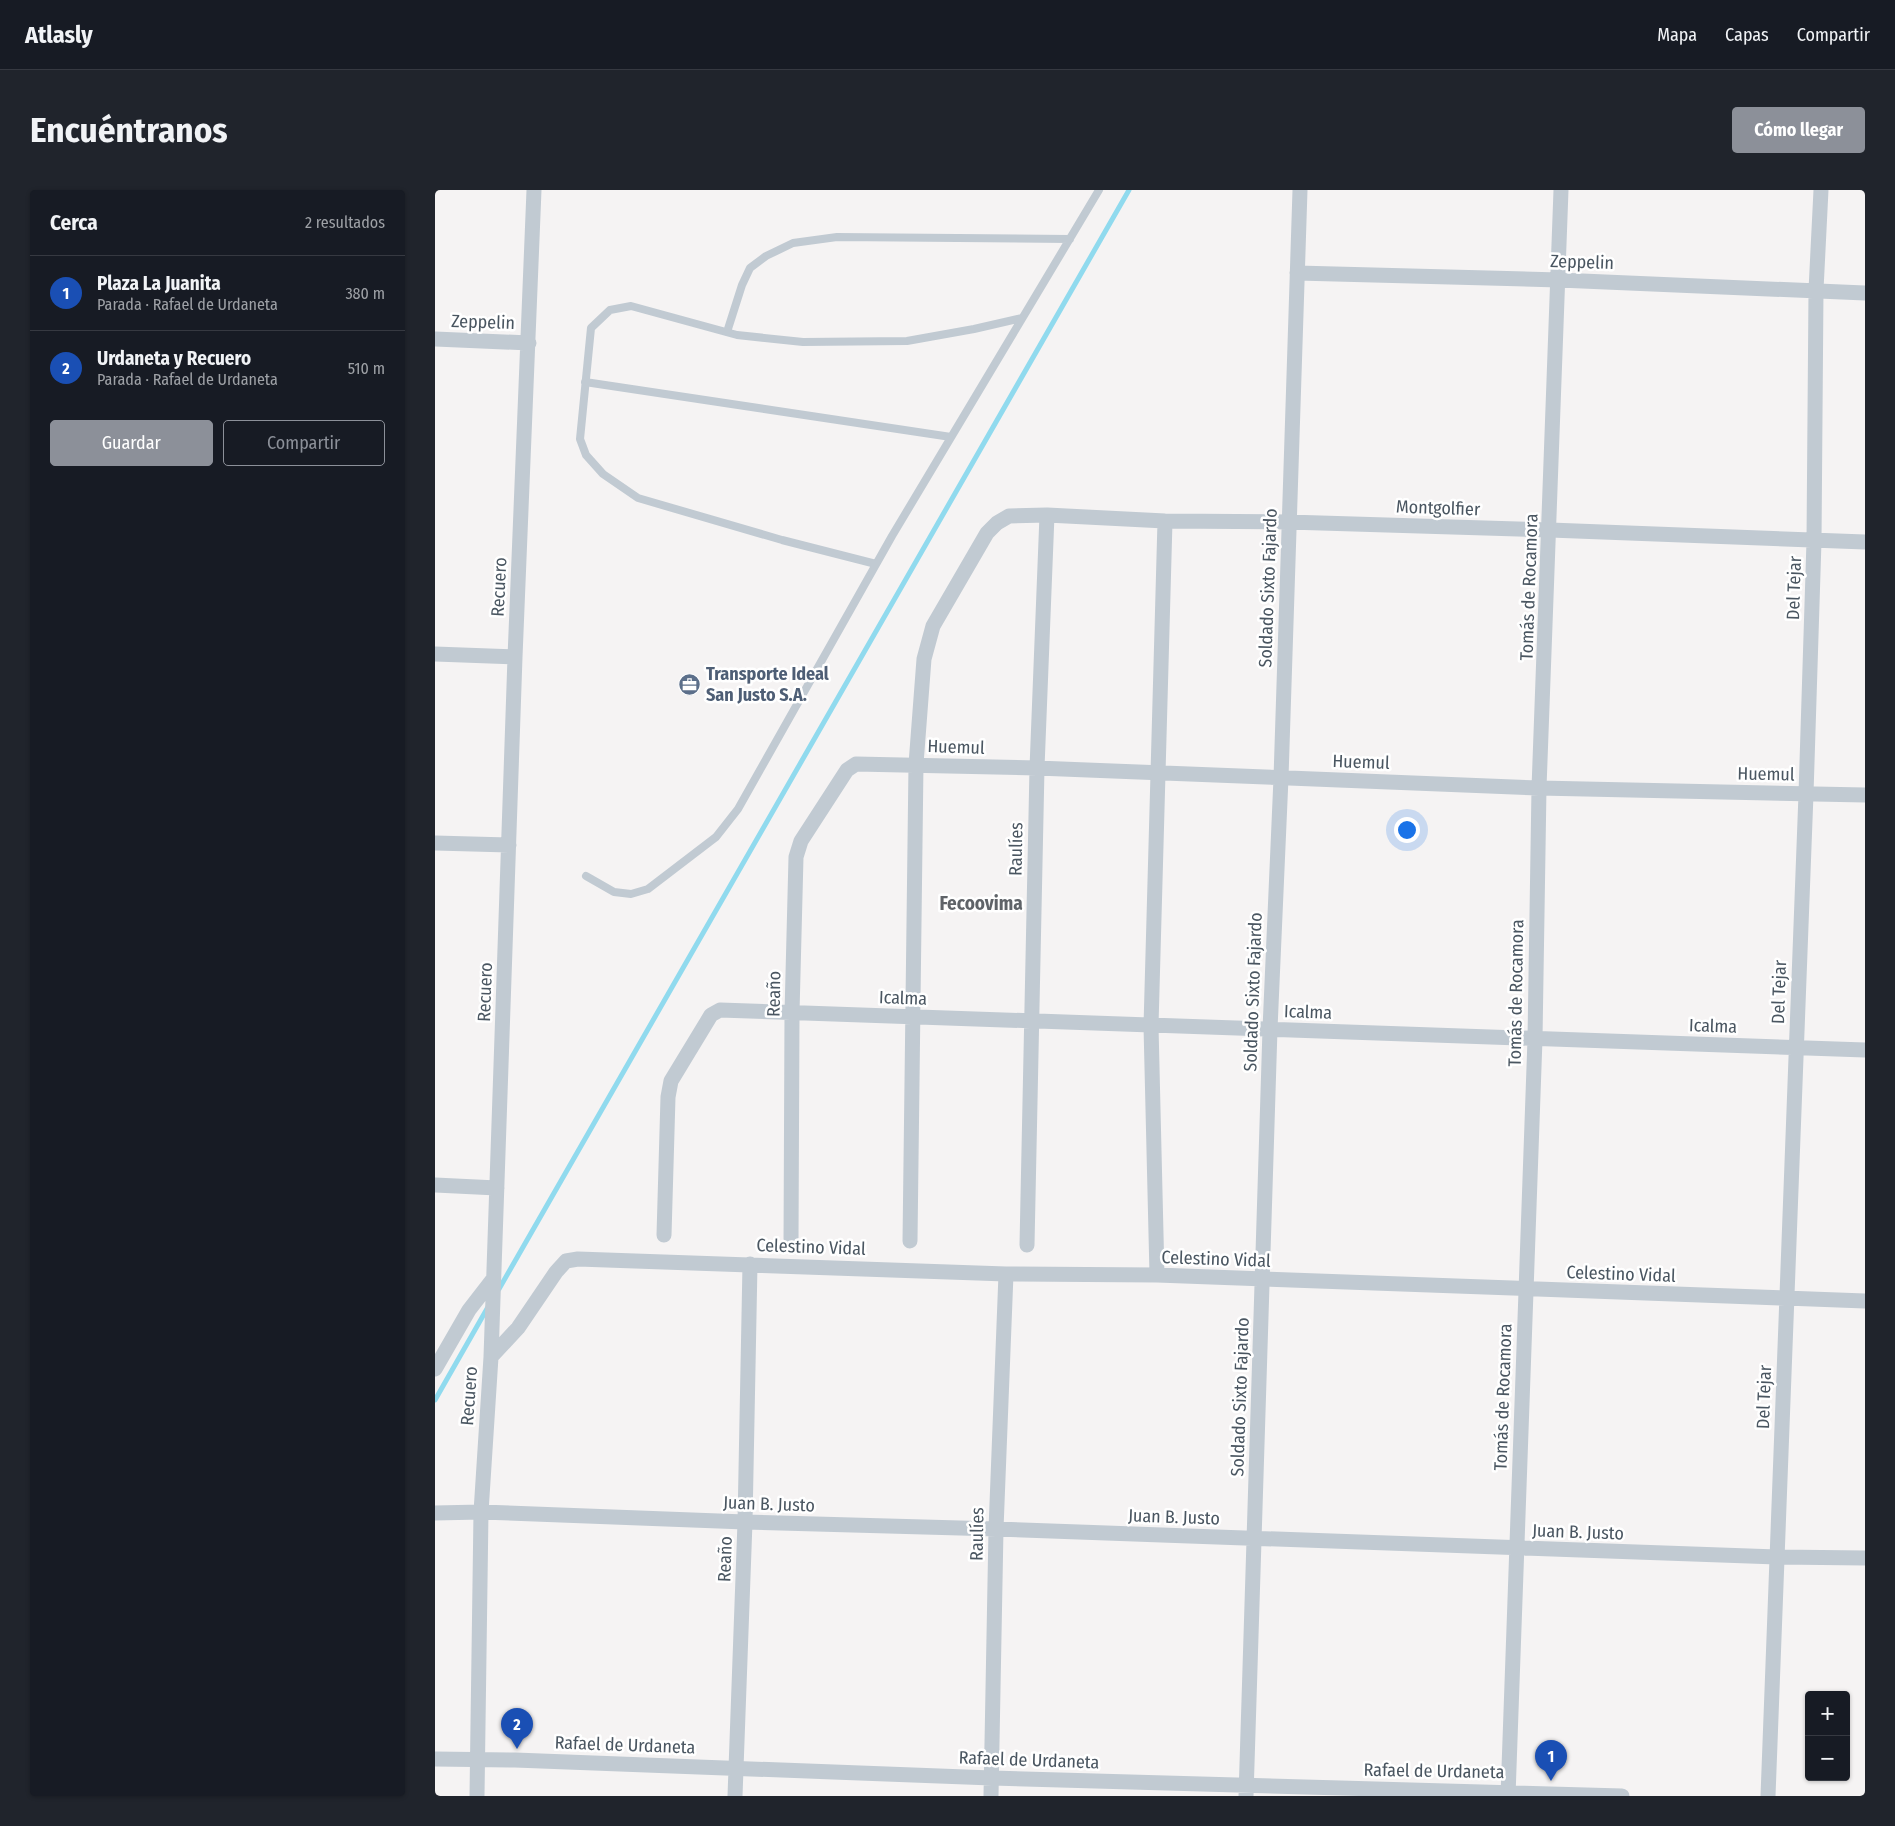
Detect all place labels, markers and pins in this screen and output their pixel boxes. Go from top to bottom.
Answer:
place label: Transporte Ideal San Justo S.A. [706,663,829,706]
office icon: Transporte Ideal San Justo S.A. [678,672,702,696]
pin: 2 [501,1708,533,1749]
pin: 1 [1535,1740,1567,1781]

